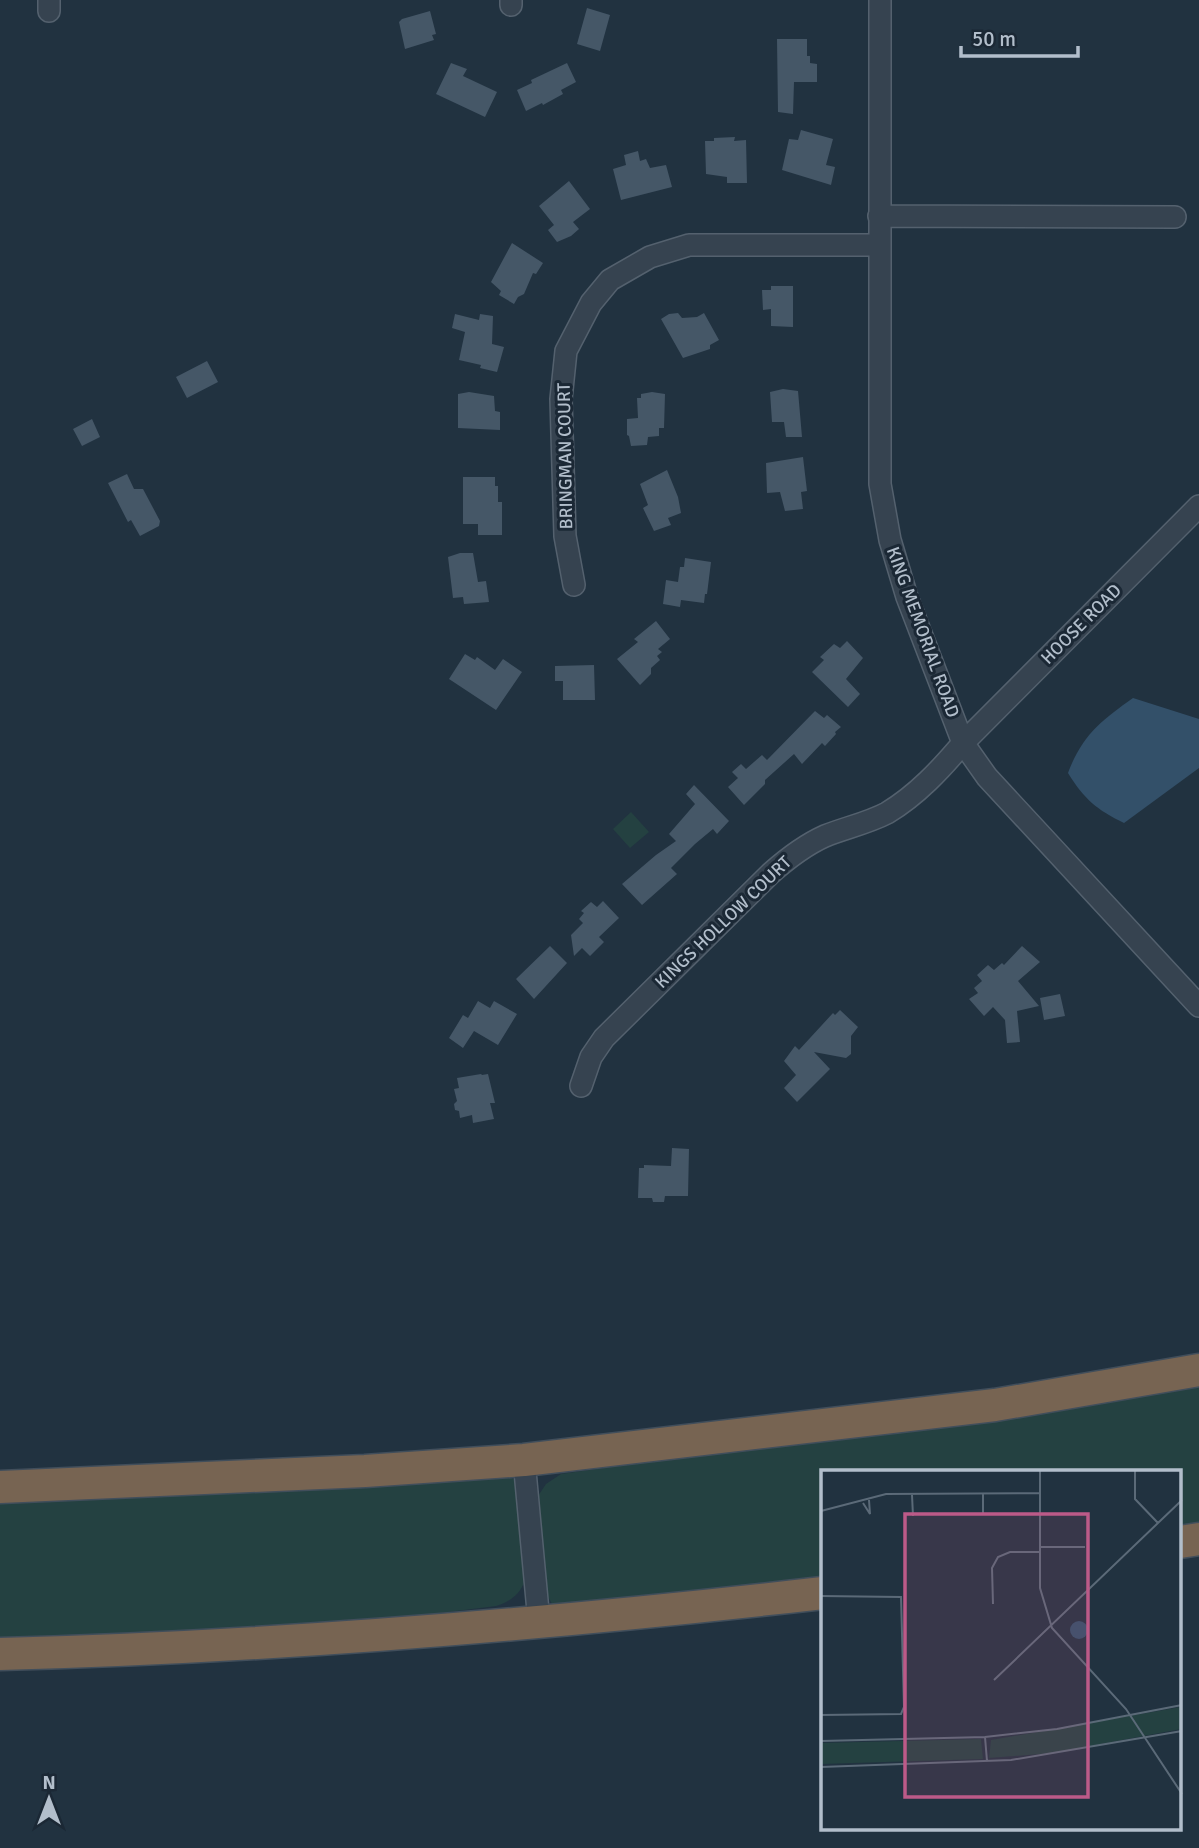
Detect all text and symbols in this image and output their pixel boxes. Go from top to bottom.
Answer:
scale bar [961,14,1078,58]
text: 50 m [972,26,1016,52]
street label: BRINGMAN COURT [553,382,577,529]
street label: KING MEMORIAL ROAD [882,544,964,720]
street label: HOOSE ROAD [1036,579,1126,669]
street label: KINGS HOLLOW COURT [650,851,796,993]
inset map [821,1470,1182,1830]
north arrow [14,1764,84,1834]
text: N [42,1771,56,1795]

